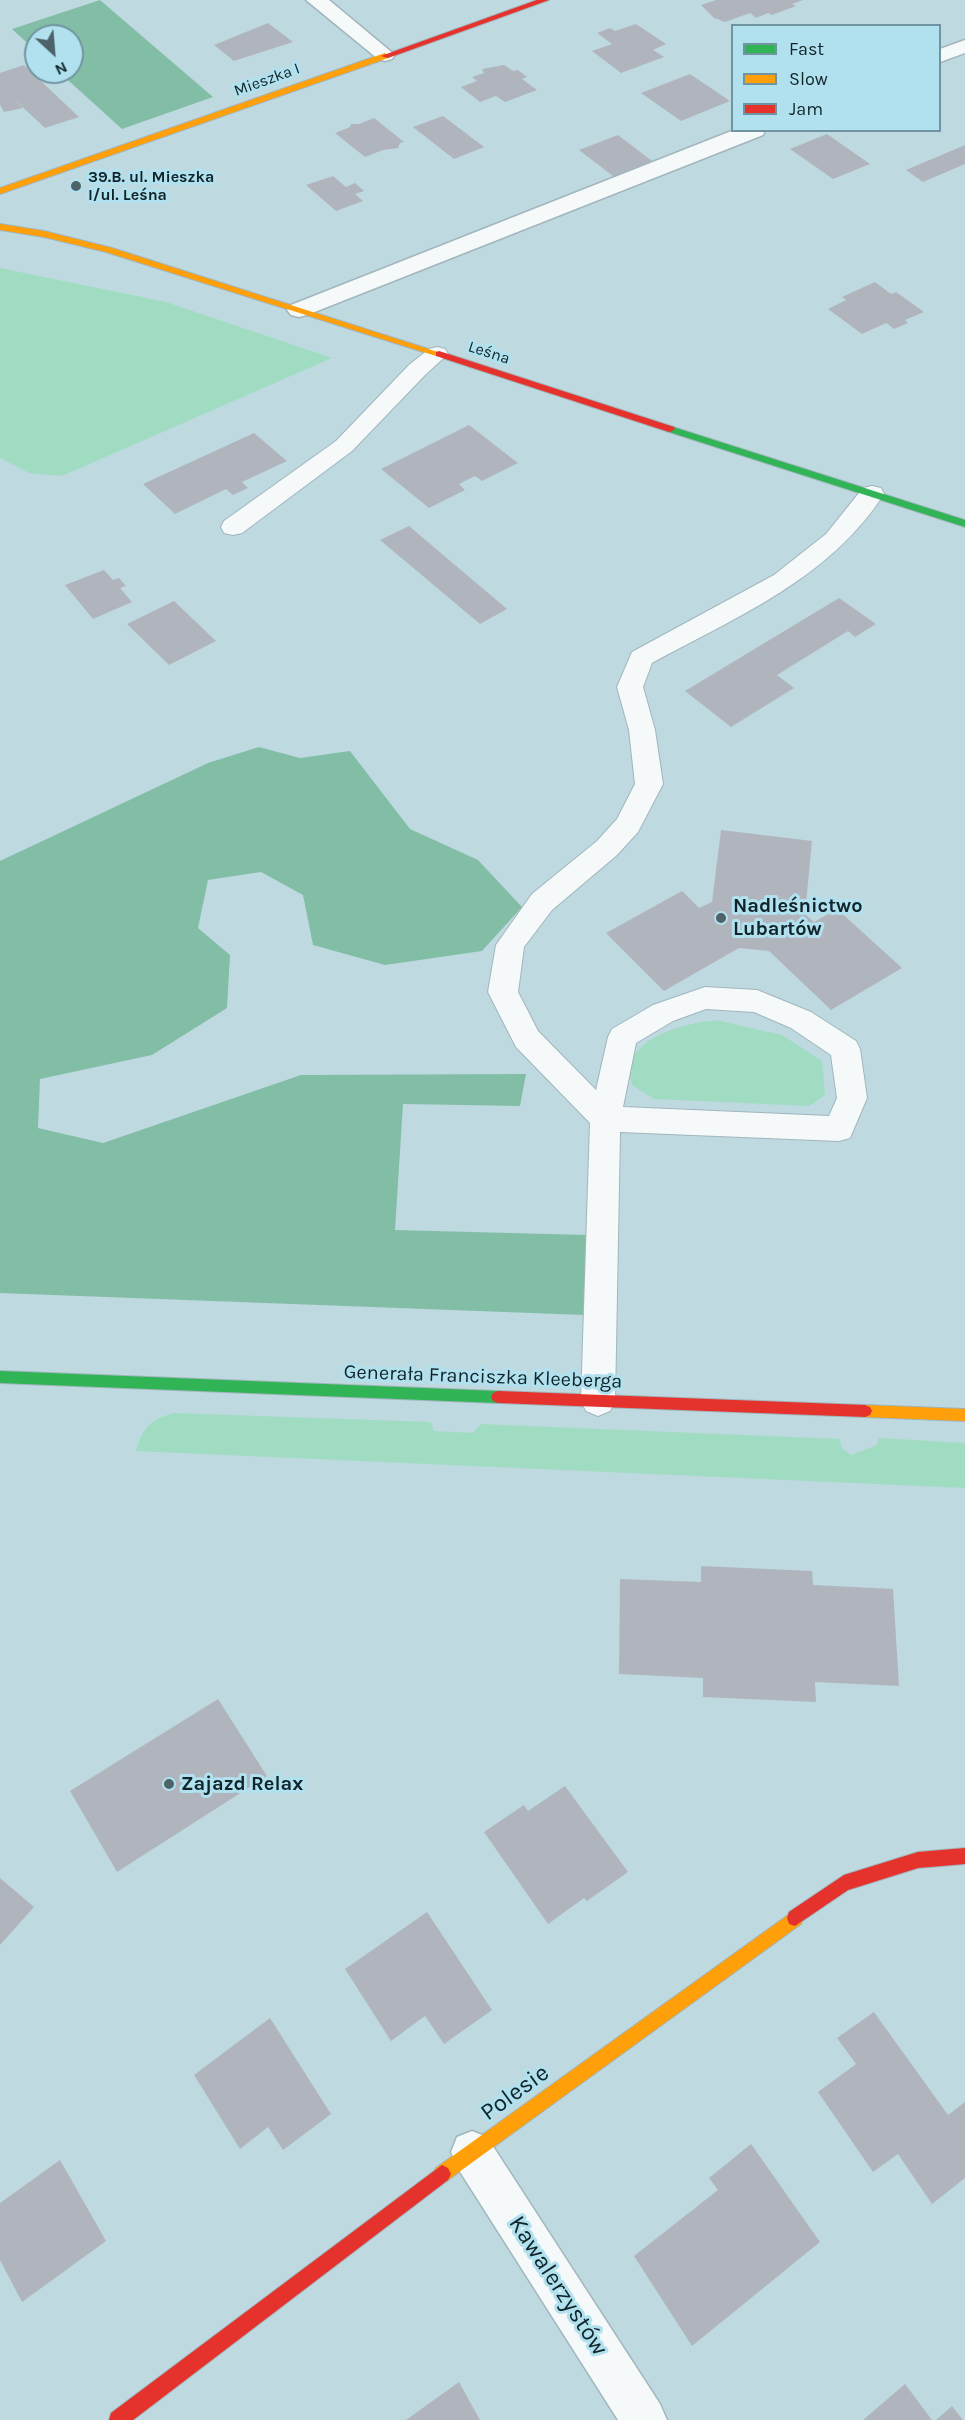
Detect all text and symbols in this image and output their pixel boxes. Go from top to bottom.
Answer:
north arrow [24,24,84,84]
legend [731,24,941,132]
text: Fast [789,38,824,60]
text: N [52,58,71,80]
street label: Mieszka I [231,59,303,101]
text: Slow [789,68,828,90]
text: Jam [789,98,823,120]
place label: 39.B. ul. Mieszka I/ul. Leśna [88,167,214,205]
marker: 39.B. ul. Mieszka I/ul. Leśna [69,179,83,193]
street label: Leśna [466,337,512,369]
place label: Nadleśnictwo Lubartów [733,894,863,941]
marker: Nadleśnictwo Lubartów [714,911,728,925]
street label: Generała Franciszka Kleeberga [343,1360,623,1394]
place label: Zajazd Relax [181,1772,303,1796]
marker: Zajazd Relax [162,1777,176,1791]
street label: Polesie [475,2059,555,2127]
street label: Kawalerzystów [502,2211,614,2361]

